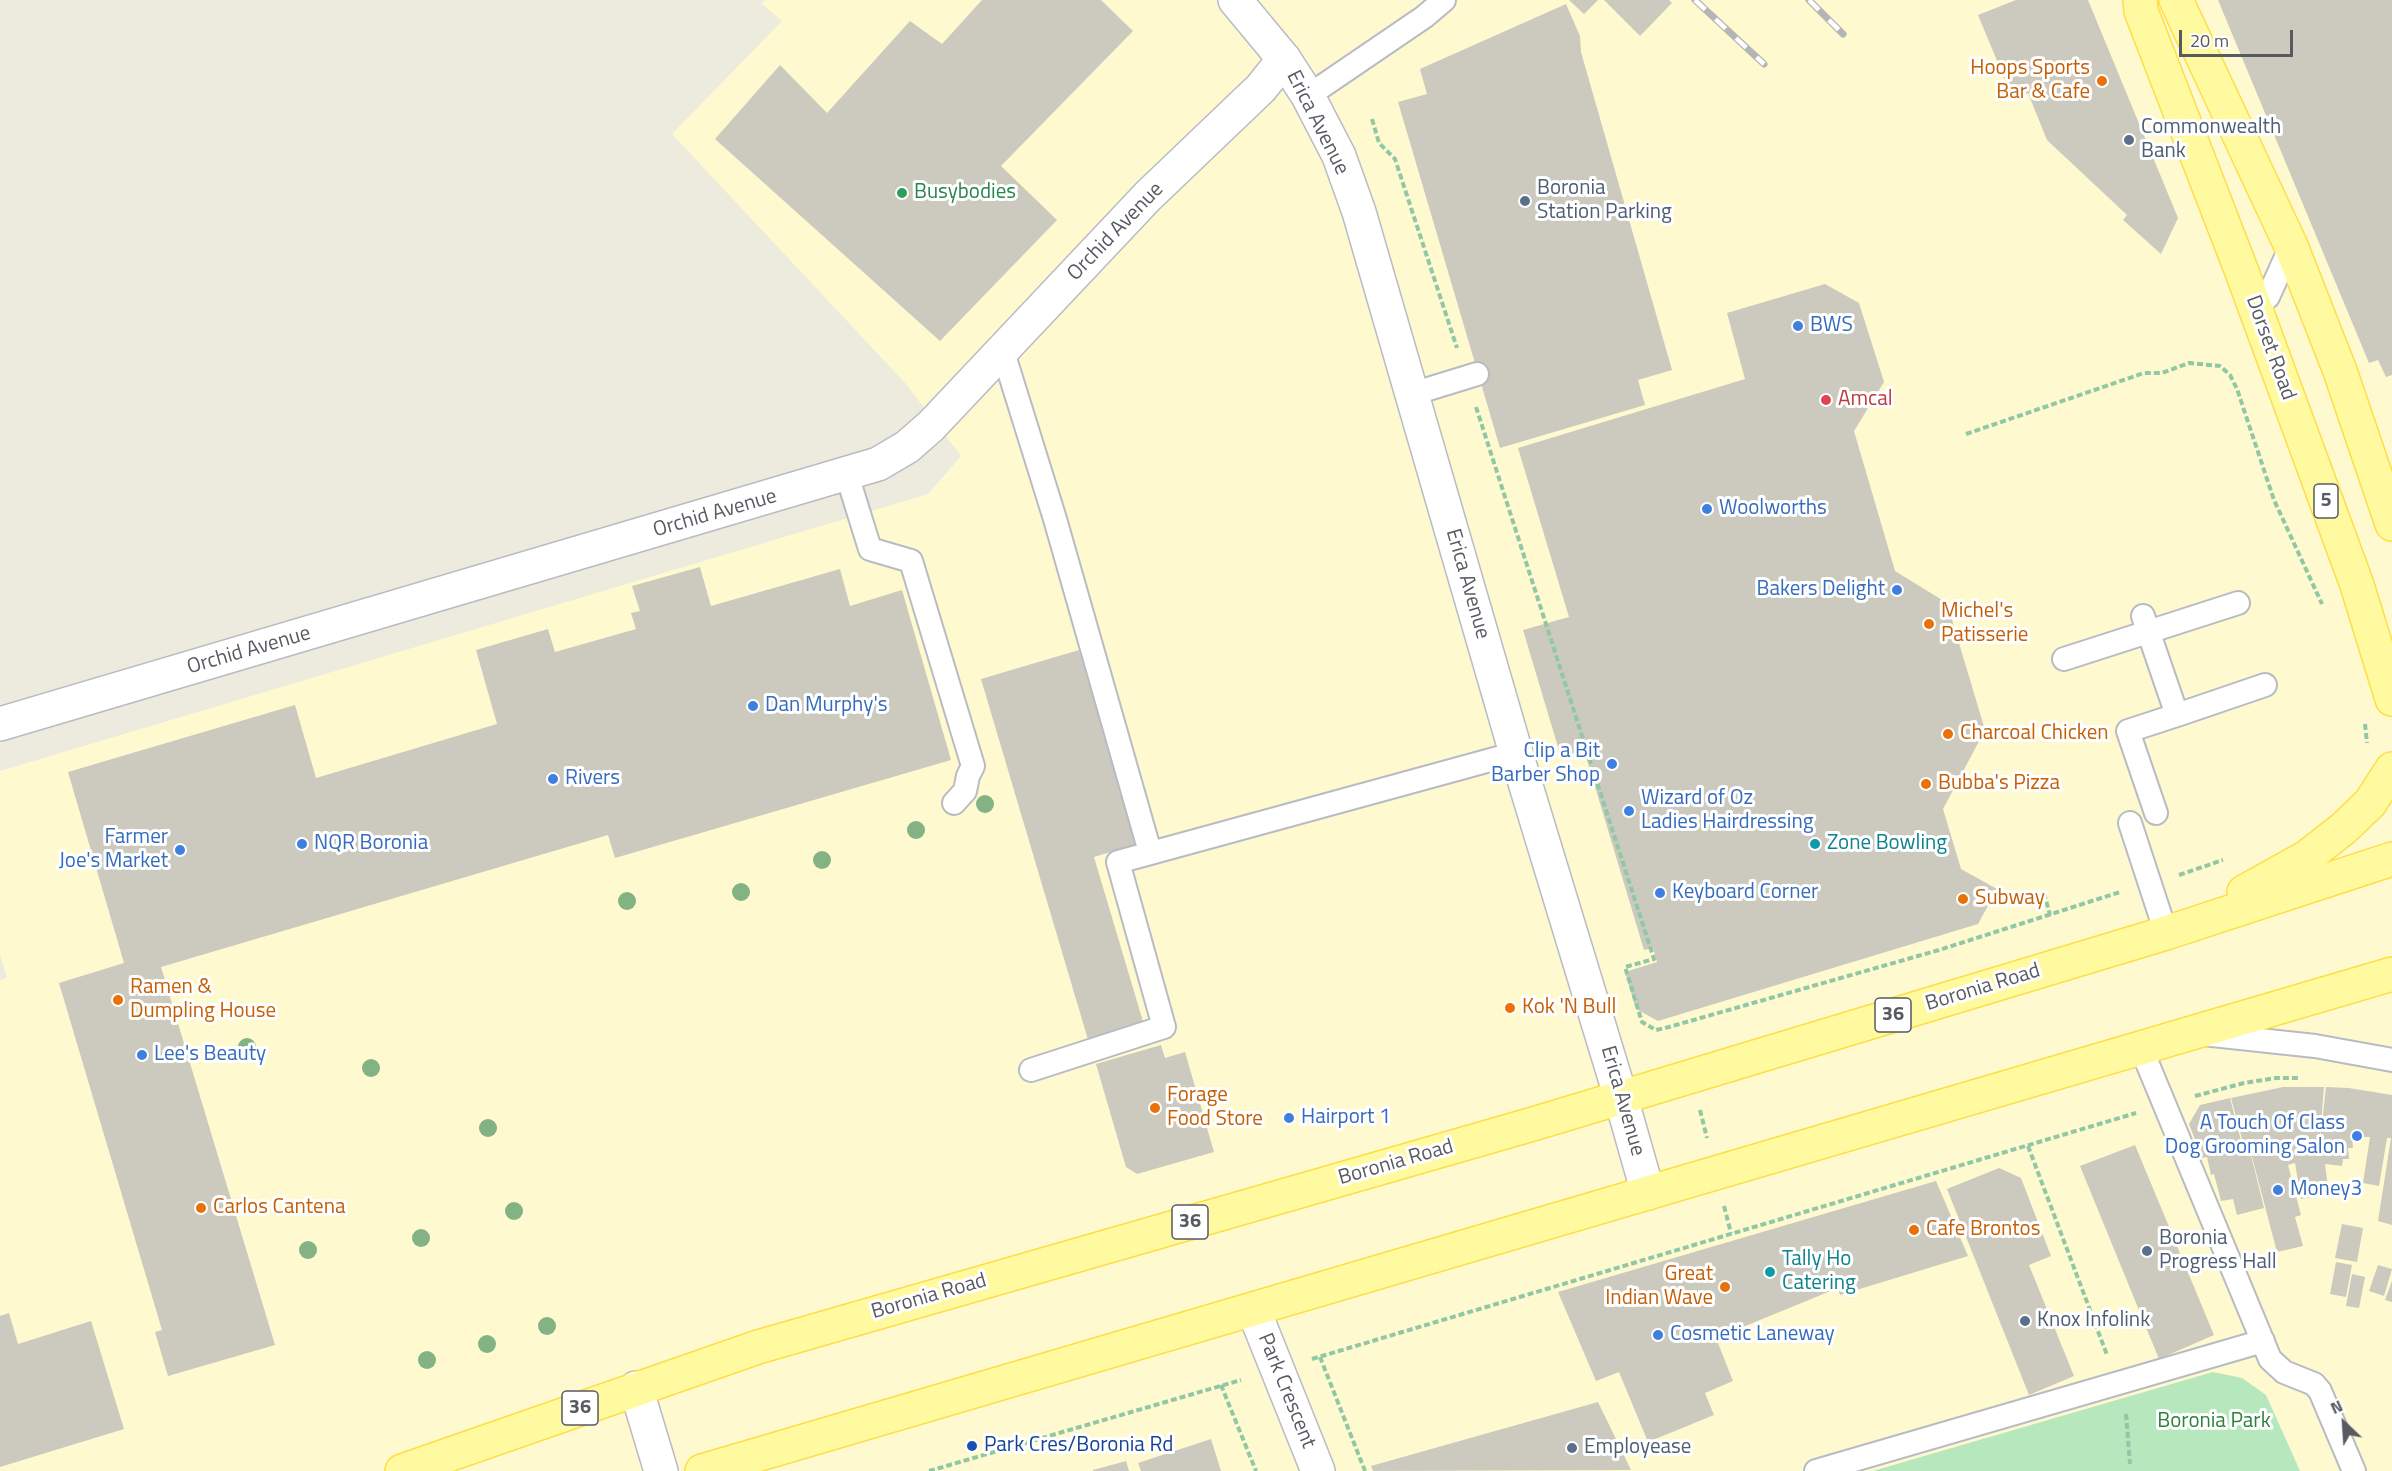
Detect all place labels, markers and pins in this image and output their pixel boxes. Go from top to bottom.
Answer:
place label: Hoops Sports Bar & Cafe [1970,56,2090,106]
marker: Hoops Sports Bar & Cafe [2095,74,2109,88]
place label: Commonwealth Bank [2141,115,2281,165]
marker: Commonwealth Bank [2122,133,2136,147]
place label: Boronia Station Parking [1537,176,1672,226]
place label: Busybodies [914,180,1016,206]
marker: Busybodies [895,186,909,200]
marker: Boronia Station Parking [1518,194,1532,208]
place label: BWS [1810,313,1853,339]
marker: BWS [1791,319,1805,333]
place label: Amcal [1838,387,1893,413]
marker: Amcal [1819,393,1833,407]
place label: Woolworths [1719,496,1827,522]
marker: Woolworths [1700,502,1714,516]
place label: Bakers Delight [1757,577,1885,603]
marker: Bakers Delight [1890,583,1904,597]
place label: Michel's Patisserie [1941,599,2028,649]
marker: Michel's Patisserie [1922,617,1936,631]
place label: Dan Murphy's [765,693,887,719]
marker: Dan Murphy's [746,699,760,713]
place label: Charcoal Chicken [1960,721,2109,747]
marker: Charcoal Chicken [1941,727,1955,741]
place label: Clip a Bit Barber Shop [1491,739,1600,789]
marker: Clip a Bit Barber Shop [1605,757,1619,771]
place label: Rivers [565,766,620,792]
place label: Bubba's Pizza [1938,771,2060,797]
marker: Rivers [546,772,560,786]
marker: Bubba's Pizza [1919,777,1933,791]
place label: Wizard of Oz Ladies Hairdressing [1641,786,1814,836]
marker: Wizard of Oz Ladies Hairdressing [1622,804,1636,818]
place label: Farmer Joe's Market [59,825,168,875]
place label: NQR Boronia [314,831,428,857]
place label: Zone Bowling [1827,831,1947,857]
marker: NQR Boronia [295,837,309,851]
marker: Zone Bowling [1808,837,1822,851]
marker: Farmer Joe's Market [173,843,187,857]
place label: Keyboard Corner [1672,880,1818,906]
marker: Keyboard Corner [1653,886,1667,900]
place label: Subway [1975,886,2045,912]
marker: Subway [1956,892,1970,906]
place label: Ramen & Dumpling House [130,975,276,1025]
marker: Ramen & Dumpling House [111,993,125,1007]
place label: Kok 'N Bull [1522,995,1616,1021]
marker: Kok 'N Bull [1503,1001,1517,1015]
place label: Lee's Beauty [154,1042,266,1068]
marker: Lee's Beauty [135,1048,149,1062]
place label: Forage Food Store [1167,1083,1263,1133]
marker: Forage Food Store [1148,1101,1162,1115]
place label: Hairport 1 [1301,1105,1391,1131]
marker: Hairport 1 [1282,1111,1296,1125]
place label: A Touch Of Class Dog Grooming Salon [2165,1111,2345,1161]
marker: A Touch Of Class Dog Grooming Salon [2350,1129,2364,1143]
place label: Money3 [2290,1177,2362,1203]
marker: Money3 [2271,1183,2285,1197]
place label: Carlos Cantena [213,1195,345,1221]
marker: Carlos Cantena [194,1201,208,1215]
place label: Cafe Brontos [1926,1217,2040,1243]
marker: Cafe Brontos [1907,1223,1921,1237]
place label: Boronia Progress Hall [2159,1226,2277,1276]
marker: Boronia Progress Hall [2140,1244,2154,1258]
place label: Tally Ho Catering [1782,1247,1856,1297]
place label: Great Indian Wave [1605,1262,1713,1312]
marker: Tally Ho Catering [1763,1265,1777,1279]
marker: Great Indian Wave [1718,1280,1732,1294]
place label: Knox Infolink [2037,1308,2150,1334]
marker: Knox Infolink [2018,1314,2032,1328]
place label: Cosmetic Laneway [1670,1322,1835,1348]
marker: Cosmetic Laneway [1651,1328,1665,1342]
place label: Park Cres/Boronia Rd [984,1433,1173,1459]
place label: Employease [1584,1435,1691,1461]
marker: Park Cres/Boronia Rd [965,1439,979,1453]
marker: Employease [1565,1441,1579,1455]

